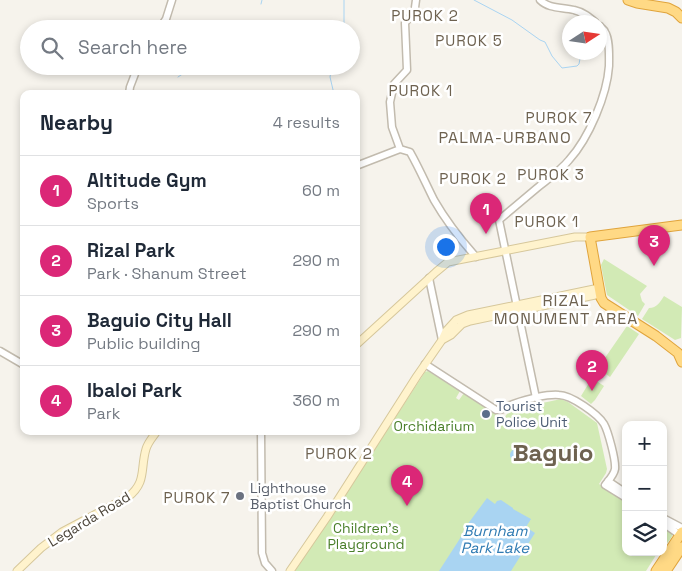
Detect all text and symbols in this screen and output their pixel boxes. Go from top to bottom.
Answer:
district label: PUROK 2 [391,6,459,25]
north arrow [562,15,607,60]
search box [20,20,360,75]
district label: PUROK 5 [435,31,503,50]
icon: search [38,34,66,62]
text: Search here [78,35,188,60]
district label: PUROK 1 [389,81,453,100]
district label: PUROK 7 [526,108,592,127]
text: Nearby [40,109,113,136]
text: 4 results [273,112,340,133]
district label: PALMA-URBANO [438,127,572,148]
district label: PUROK 3 [517,165,585,184]
text: Altitude Gym [87,168,207,193]
district label: PUROK 2 [439,169,507,188]
text: 1 [52,180,60,201]
text: 60 m [302,180,340,201]
text: Sports [87,193,139,214]
pin: 1 [470,193,502,234]
district label: PUROK 1 [515,212,579,231]
pin: 3 [638,225,670,266]
your location [433,234,459,260]
text: Rizal Park [87,238,175,263]
text: 2 [51,250,61,271]
text: 290 m [292,250,340,271]
text: Park · Shanum Street [87,263,247,284]
district label: RIZAL MONUMENT AREA [494,290,638,329]
text: Baguio City Hall [87,308,232,333]
text: 3 [51,320,61,341]
text: 290 m [292,320,340,341]
text: Public building [87,333,200,354]
pin: 2 [576,350,608,391]
text: Ibaloi Park [87,378,182,403]
text: 4 [51,390,61,411]
text: 360 m [292,390,340,411]
place label: Tourist Police Unit [496,397,568,431]
text: Park [87,403,120,424]
marker: Tourist Police Unit [480,408,492,420]
park label: Orchidarium [393,417,475,435]
map controls [622,421,667,556]
button: + [622,421,667,466]
district label: Baguio [513,437,593,468]
district label: PUROK 2 [305,444,373,463]
pin: 4 [391,465,423,506]
button: − [622,466,667,511]
place label: Lighthouse Baptist Church [250,479,351,513]
street label: Legarda Road [45,487,133,551]
district label: PUROK 7 [164,488,230,507]
marker: Lighthouse Baptist Church [234,490,246,502]
button: layers [622,511,667,556]
park label: Children's Playground [327,519,405,553]
water label: Burnham Park Lake [461,521,530,557]

